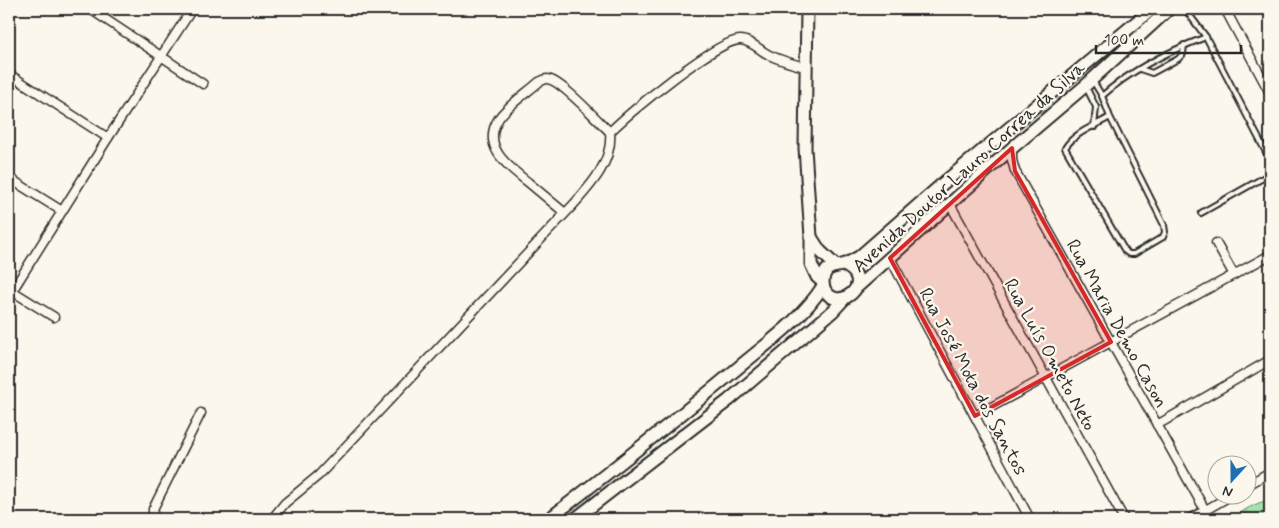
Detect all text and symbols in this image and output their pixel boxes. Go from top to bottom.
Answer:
scale bar [1096,22,1242,54]
text: 100 m [1104,31,1144,51]
street label: Avenida Doutor Lauro Correa da Silva [847,55,1091,278]
street label: Rua Maria Demo Cason [1060,235,1173,412]
street label: Rua Luís Ometo Neto [998,274,1102,435]
street label: Rua José Mota dos Santos [913,284,1033,480]
north arrow [1206,456,1256,506]
text: N [1220,481,1235,501]

